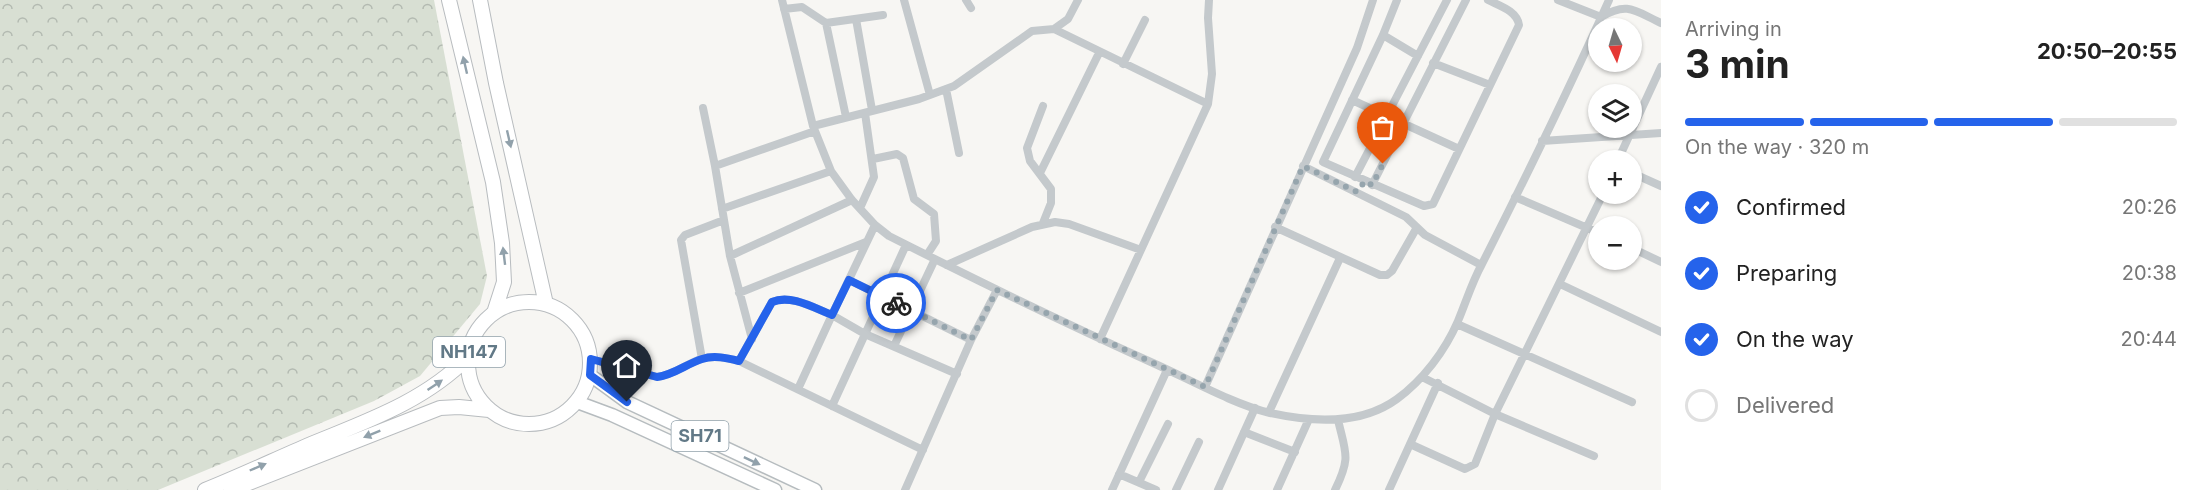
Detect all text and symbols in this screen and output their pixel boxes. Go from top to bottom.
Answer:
text: Arriving in [1685,17,1782,41]
north arrow [1588,18,1642,72]
map controls [1588,18,1642,270]
text: 20:50–20:55 [2037,38,2177,64]
text: 3 min [1685,40,1790,87]
one-way arrow [459,56,469,74]
button: layers [1588,84,1642,138]
pin [1357,102,1408,164]
icon: bag [1366,111,1399,144]
one-way arrow [505,130,515,149]
text: On the way · 320 m [1685,135,1869,159]
button: + [1588,150,1642,204]
icon: check [1685,191,1718,224]
text: Confirmed [1736,194,1846,220]
text: 20:26 [2122,195,2177,219]
button: − [1588,216,1642,270]
one-way arrow [499,246,508,265]
icon: check [1685,257,1718,290]
text: Preparing [1736,260,1837,286]
text: 20:38 [2122,261,2177,285]
courier [866,273,926,333]
icon: bike [880,287,913,320]
icon: check [1685,323,1718,356]
text: On the way [1736,326,1854,352]
text: 20:44 [2121,327,2177,351]
road number: NH147 [433,337,505,367]
pin [601,340,652,402]
icon: home [610,349,643,382]
one-way arrow [427,380,443,391]
text: Delivered [1736,392,1834,418]
road number: SH71 [672,421,728,451]
one-way arrow [363,430,381,440]
one-way arrow [744,456,761,465]
one-way arrow [250,462,268,472]

